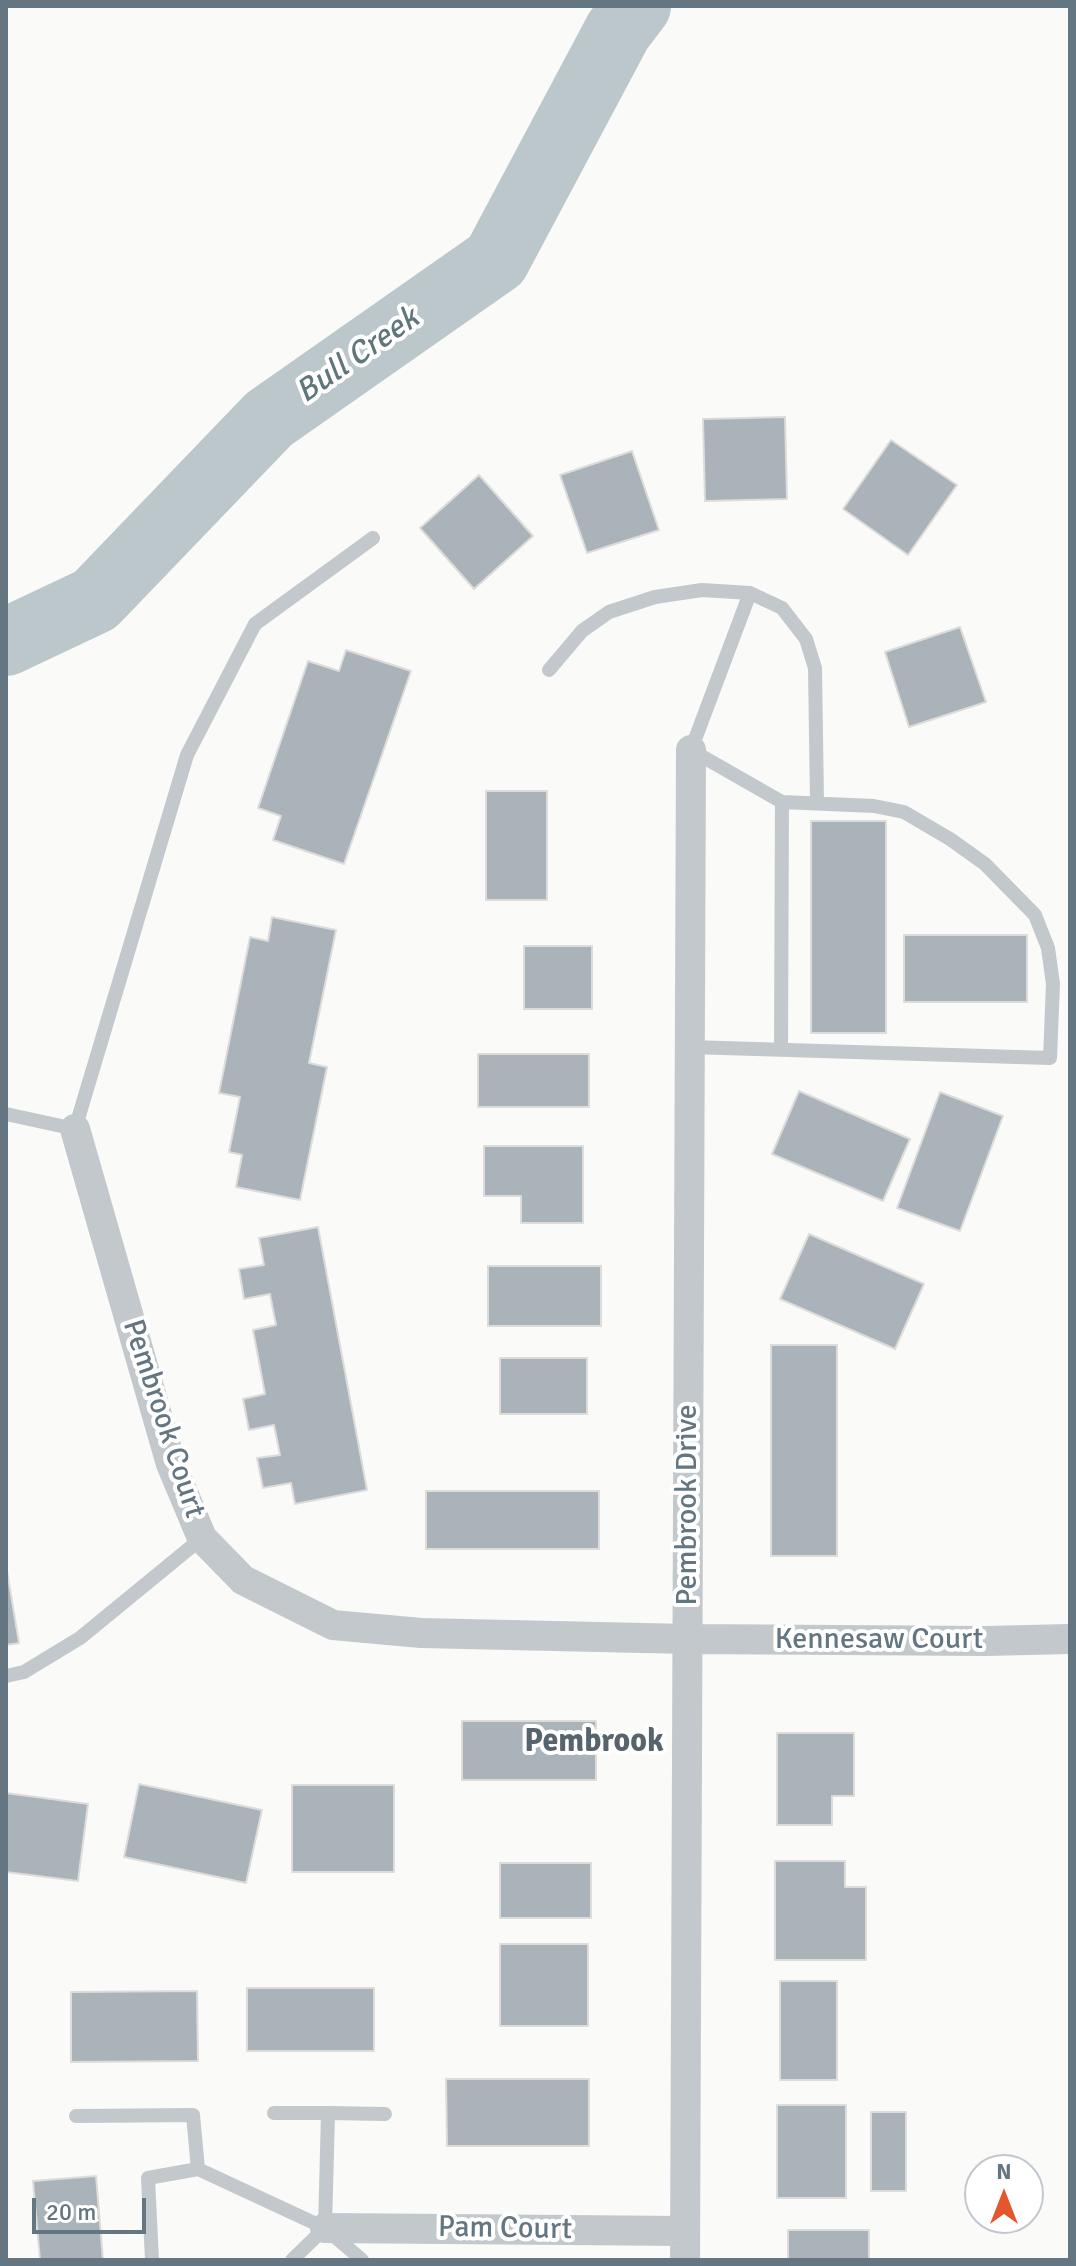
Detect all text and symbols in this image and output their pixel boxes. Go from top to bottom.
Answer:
water label: Bull Creek [289,300,427,412]
street label: Pembrook Court [114,1315,212,1523]
street label: Pembrook Drive [670,1404,706,1606]
street label: Kennesaw Court [775,1622,983,1658]
district label: Pembrook [524,1724,664,1762]
north arrow [964,2154,1044,2234]
text: N [996,2158,1012,2185]
scale bar [36,2182,150,2232]
text: 20 m [46,2197,96,2227]
street label: Pam Court [438,2210,572,2248]

